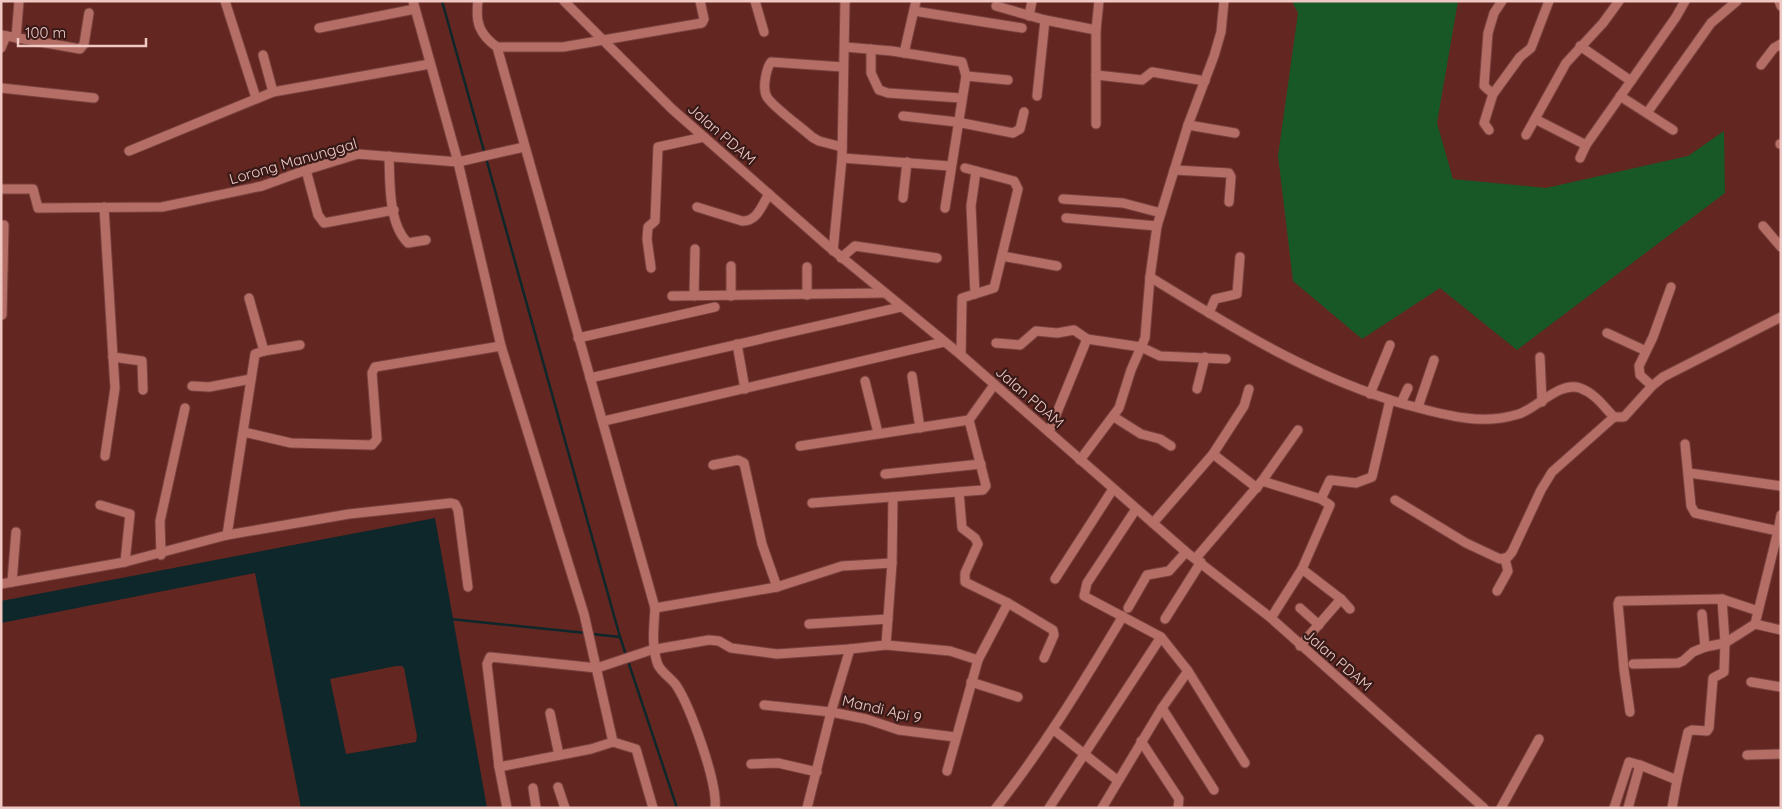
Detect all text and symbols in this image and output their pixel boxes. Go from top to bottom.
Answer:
scale bar [18,15,145,47]
text: 100 m [25,23,66,42]
street label: Jalan PDAM [684,99,760,169]
street label: Lorong Manunggal [227,134,359,188]
street label: Jalan PDAM [992,362,1068,432]
street label: Jalan PDAM [1300,625,1376,695]
street label: Mandi Api 9 [840,691,924,727]

